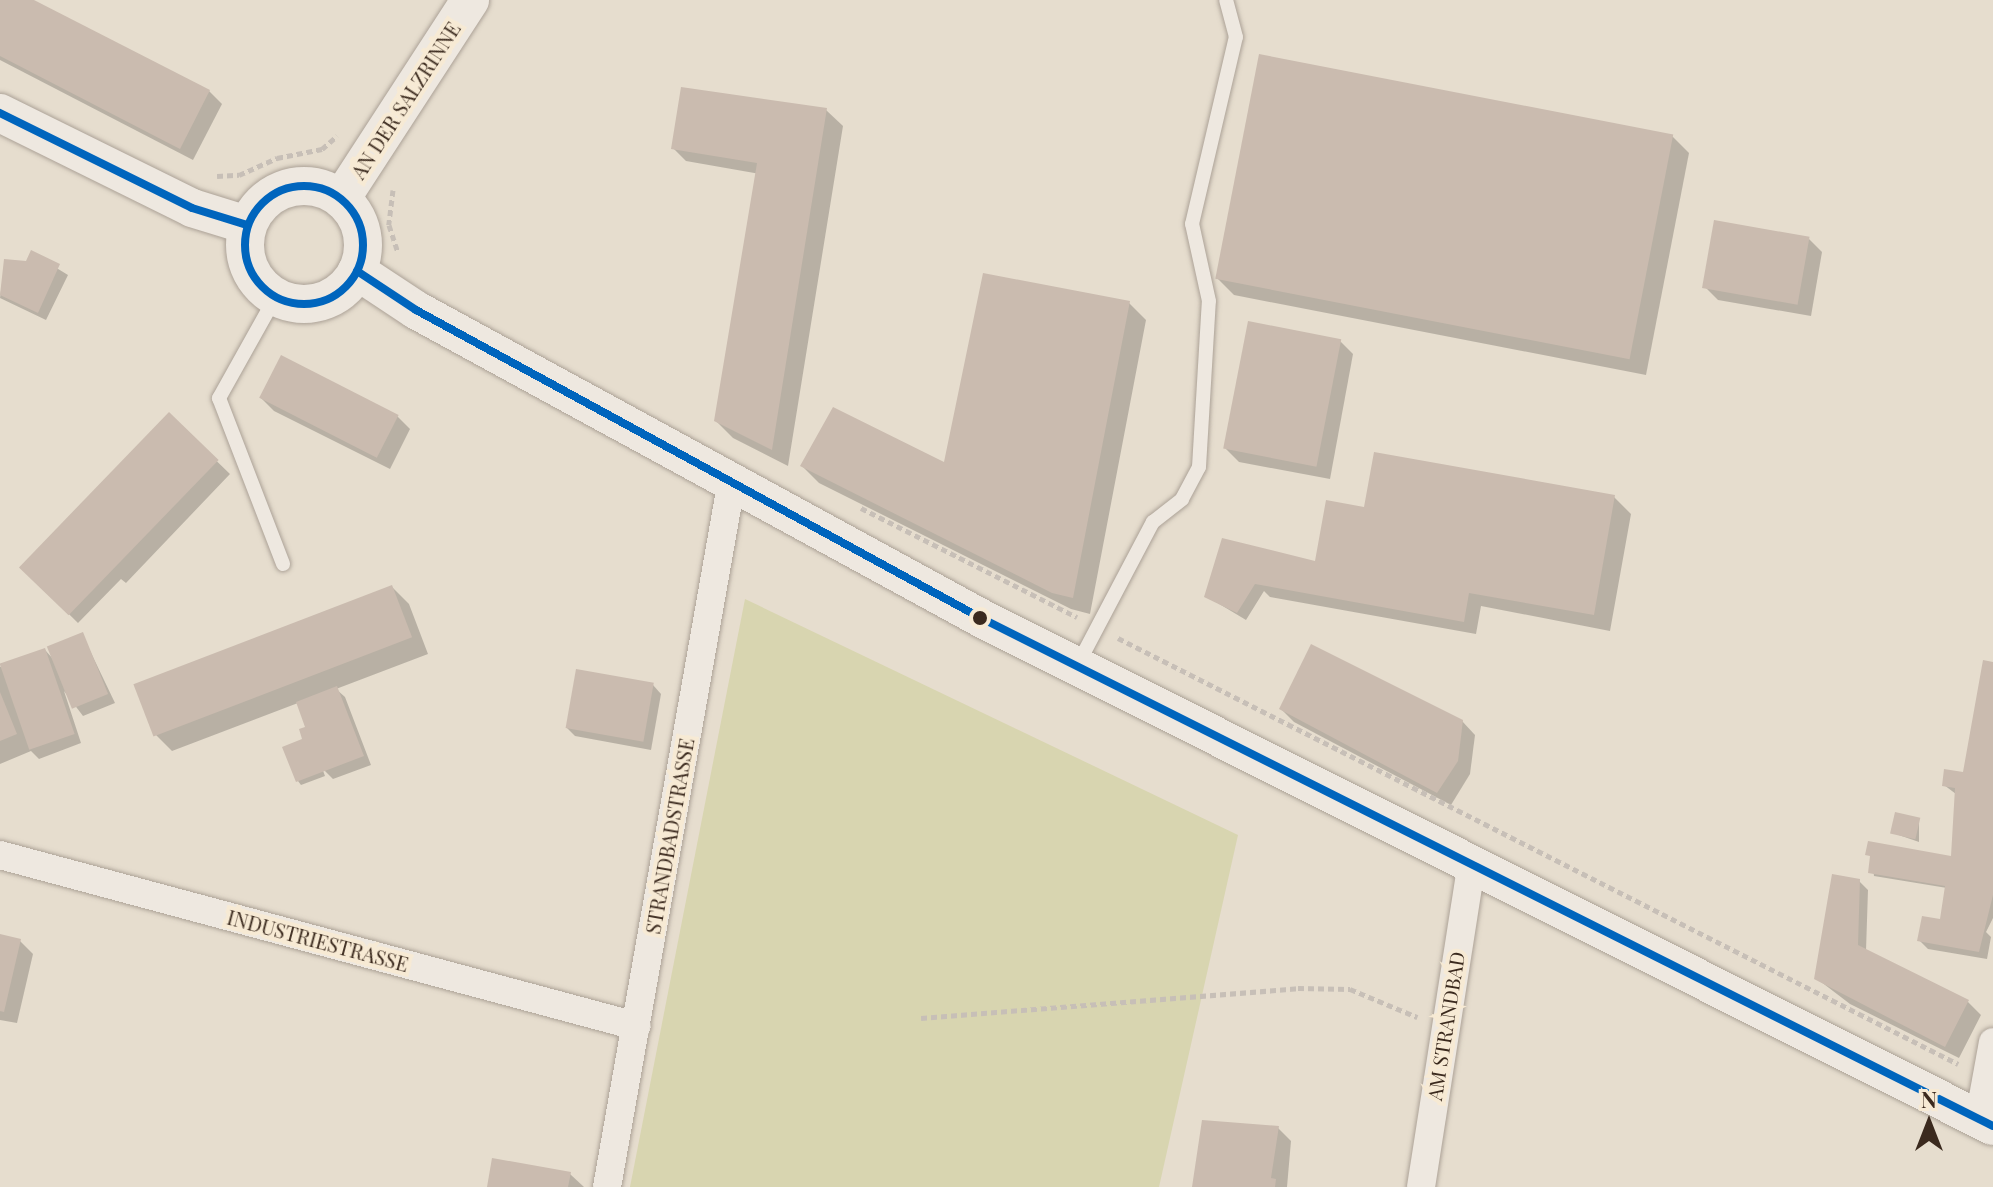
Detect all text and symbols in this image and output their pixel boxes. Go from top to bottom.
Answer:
street label: AN DER SALZRINNE [345,17,465,183]
unlabelled marker [972,610,988,626]
street label: STRANDBADSTRASSE [640,736,698,936]
street label: INDUSTRIESTRASSE [225,904,411,976]
street label: AM STRANDBAD [1421,950,1469,1102]
north arrow [1889,1083,1969,1163]
text: N [1921,1084,1937,1114]

